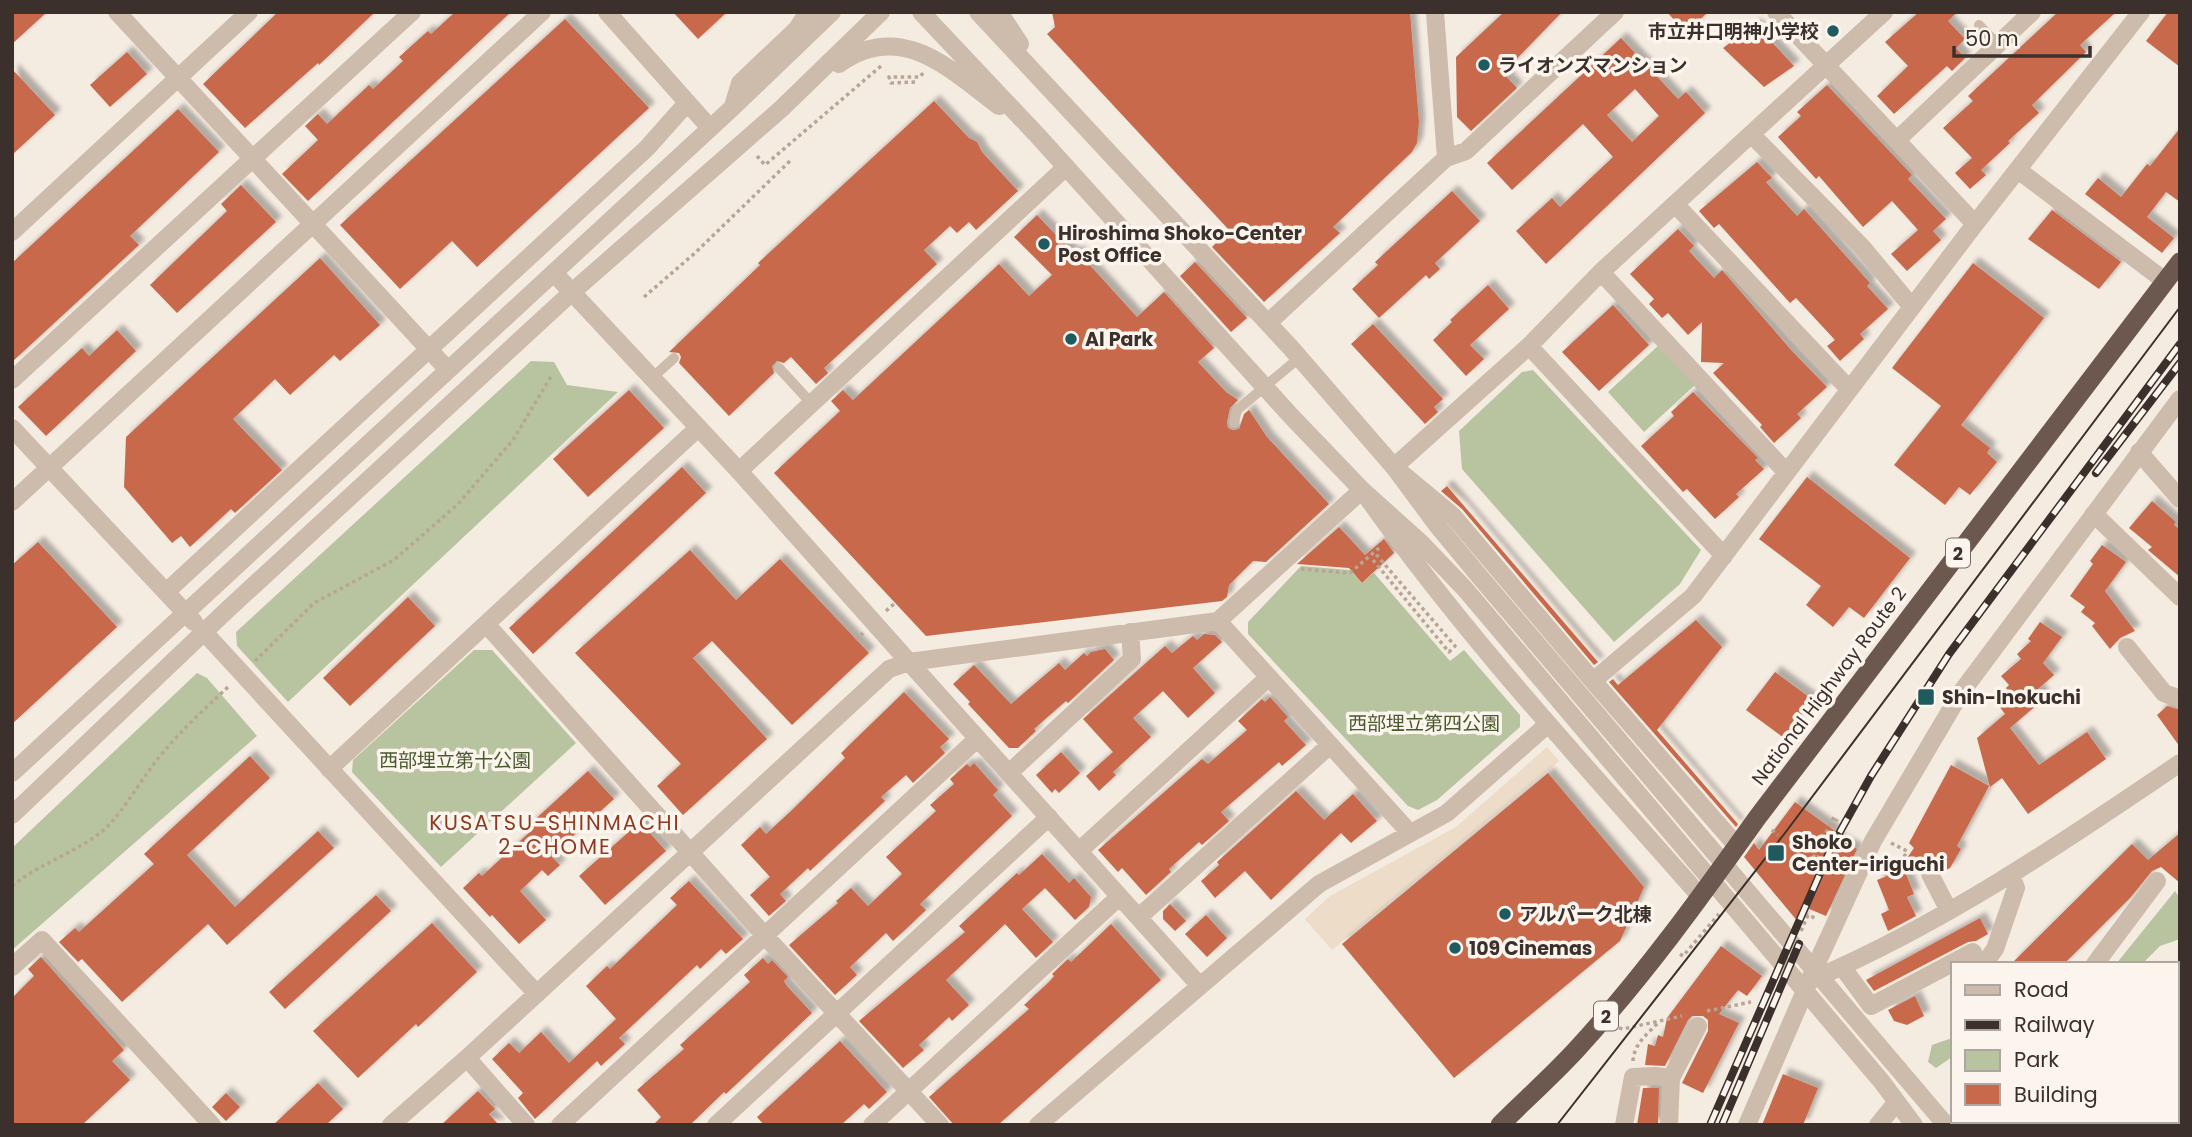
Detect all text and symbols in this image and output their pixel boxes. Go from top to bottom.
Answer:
scale bar [1954,14,2090,58]
place label: 市立井口明神小学校 [1648,18,1819,45]
marker: 市立井口明神小学校 [1825,23,1841,39]
text: 50 m [1965,24,2019,53]
place label: ライオンズマンション [1498,52,1688,79]
marker: ライオンズマンション [1476,57,1492,73]
place label: Hiroshima Shoko-Center Post Office [1058,220,1302,269]
marker: Hiroshima Shoko-Center Post Office [1036,236,1052,252]
place label: Al Park [1085,326,1154,353]
marker: Al Park [1063,331,1079,347]
road number: 2 [1946,538,1970,568]
street label: National Highway Route 2 [1745,581,1913,791]
place label: Shin-Inokuchi [1942,684,2081,711]
marker: Shin-Inokuchi [1916,687,1936,707]
park label: 西部埋立第四公園 [1348,710,1500,737]
park label: 西部埋立第十公園 [379,747,531,774]
district label: KUSATSU-SHINMACHI 2-CHOME [429,808,681,861]
place label: Shoko Center-iriguchi [1792,829,1945,878]
marker: Shoko Center-iriguchi [1766,843,1786,863]
place label: アルパーク北棟 [1519,901,1652,928]
marker: アルパーク北棟 [1497,906,1513,922]
place label: 109 Cinemas [1469,935,1592,962]
marker: 109 Cinemas [1447,940,1463,956]
legend [1951,962,2178,1123]
text: Road [2014,975,2069,1004]
road number: 2 [1594,1001,1618,1030]
text: Railway [2014,1010,2095,1039]
text: Park [2014,1045,2059,1074]
text: Building [2014,1080,2098,1109]

